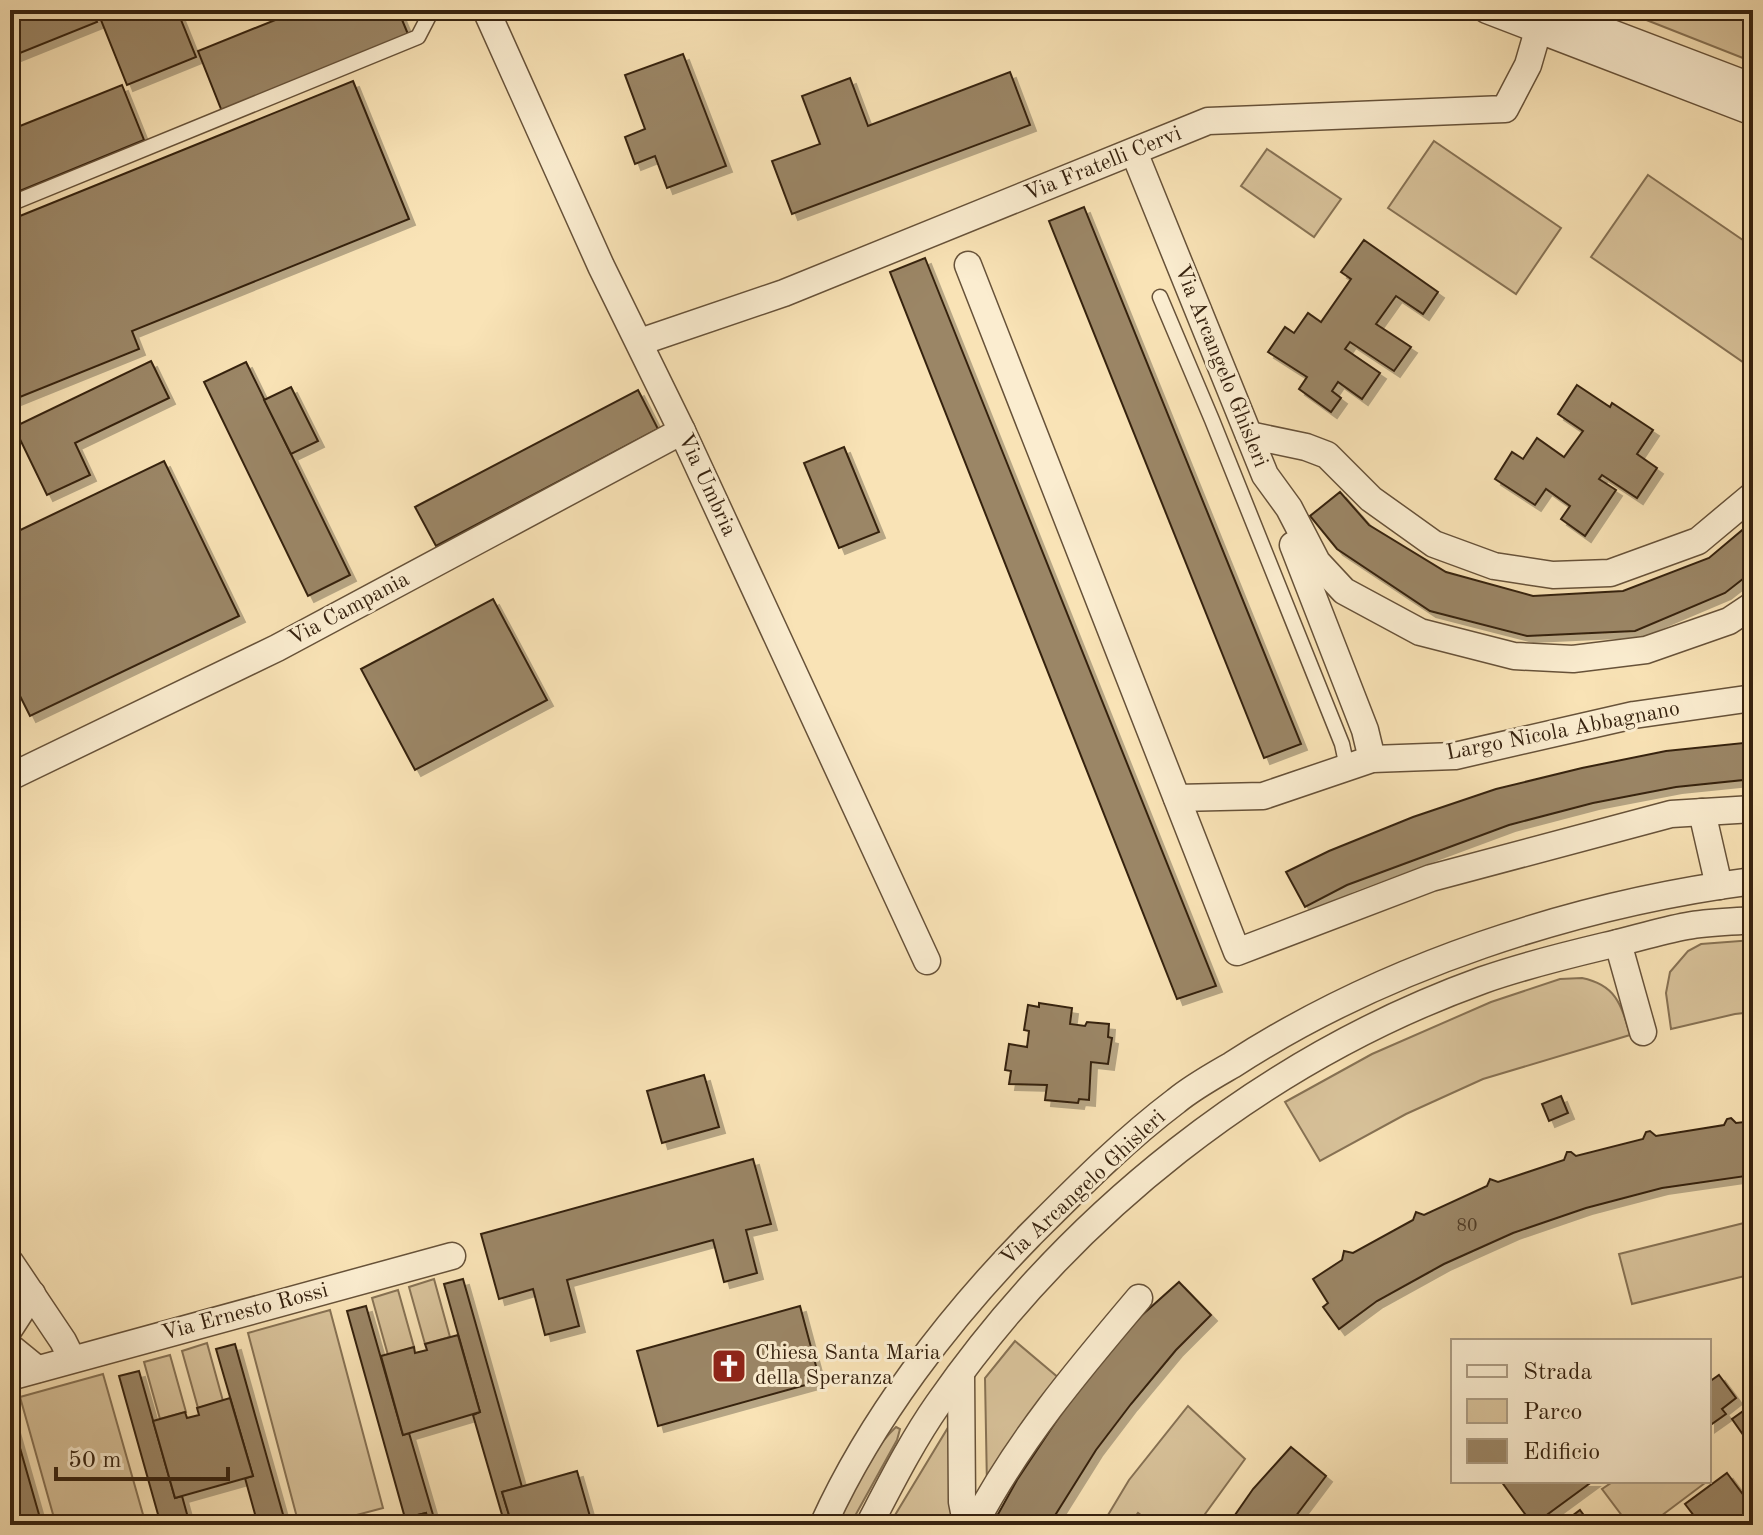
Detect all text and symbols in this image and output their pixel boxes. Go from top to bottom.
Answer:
street label: Via Fratelli Cervi [1021,122,1185,205]
street label: Via Arcangelo Ghisleri [1170,262,1272,471]
street label: Via Umbria [674,430,740,540]
street label: Via Campania [285,568,413,650]
street label: Largo Nicola Abbagnano [1444,698,1682,764]
street label: Via Arcangelo Ghisleri [996,1106,1170,1270]
house number: 80 [1457,1217,1477,1235]
street label: Via Ernesto Rossi [159,1279,331,1345]
legend [1451,1339,1711,1483]
place label: Chiesa Santa Maria della Speranza [755,1342,941,1389]
church icon: Chiesa Santa Maria della Speranza [710,1347,748,1385]
text: Strada [1523,1361,1593,1385]
text: Parco [1523,1401,1582,1425]
scale bar [56,1431,228,1481]
text: Edificio [1523,1441,1600,1465]
text: 50 m [68,1449,122,1473]

